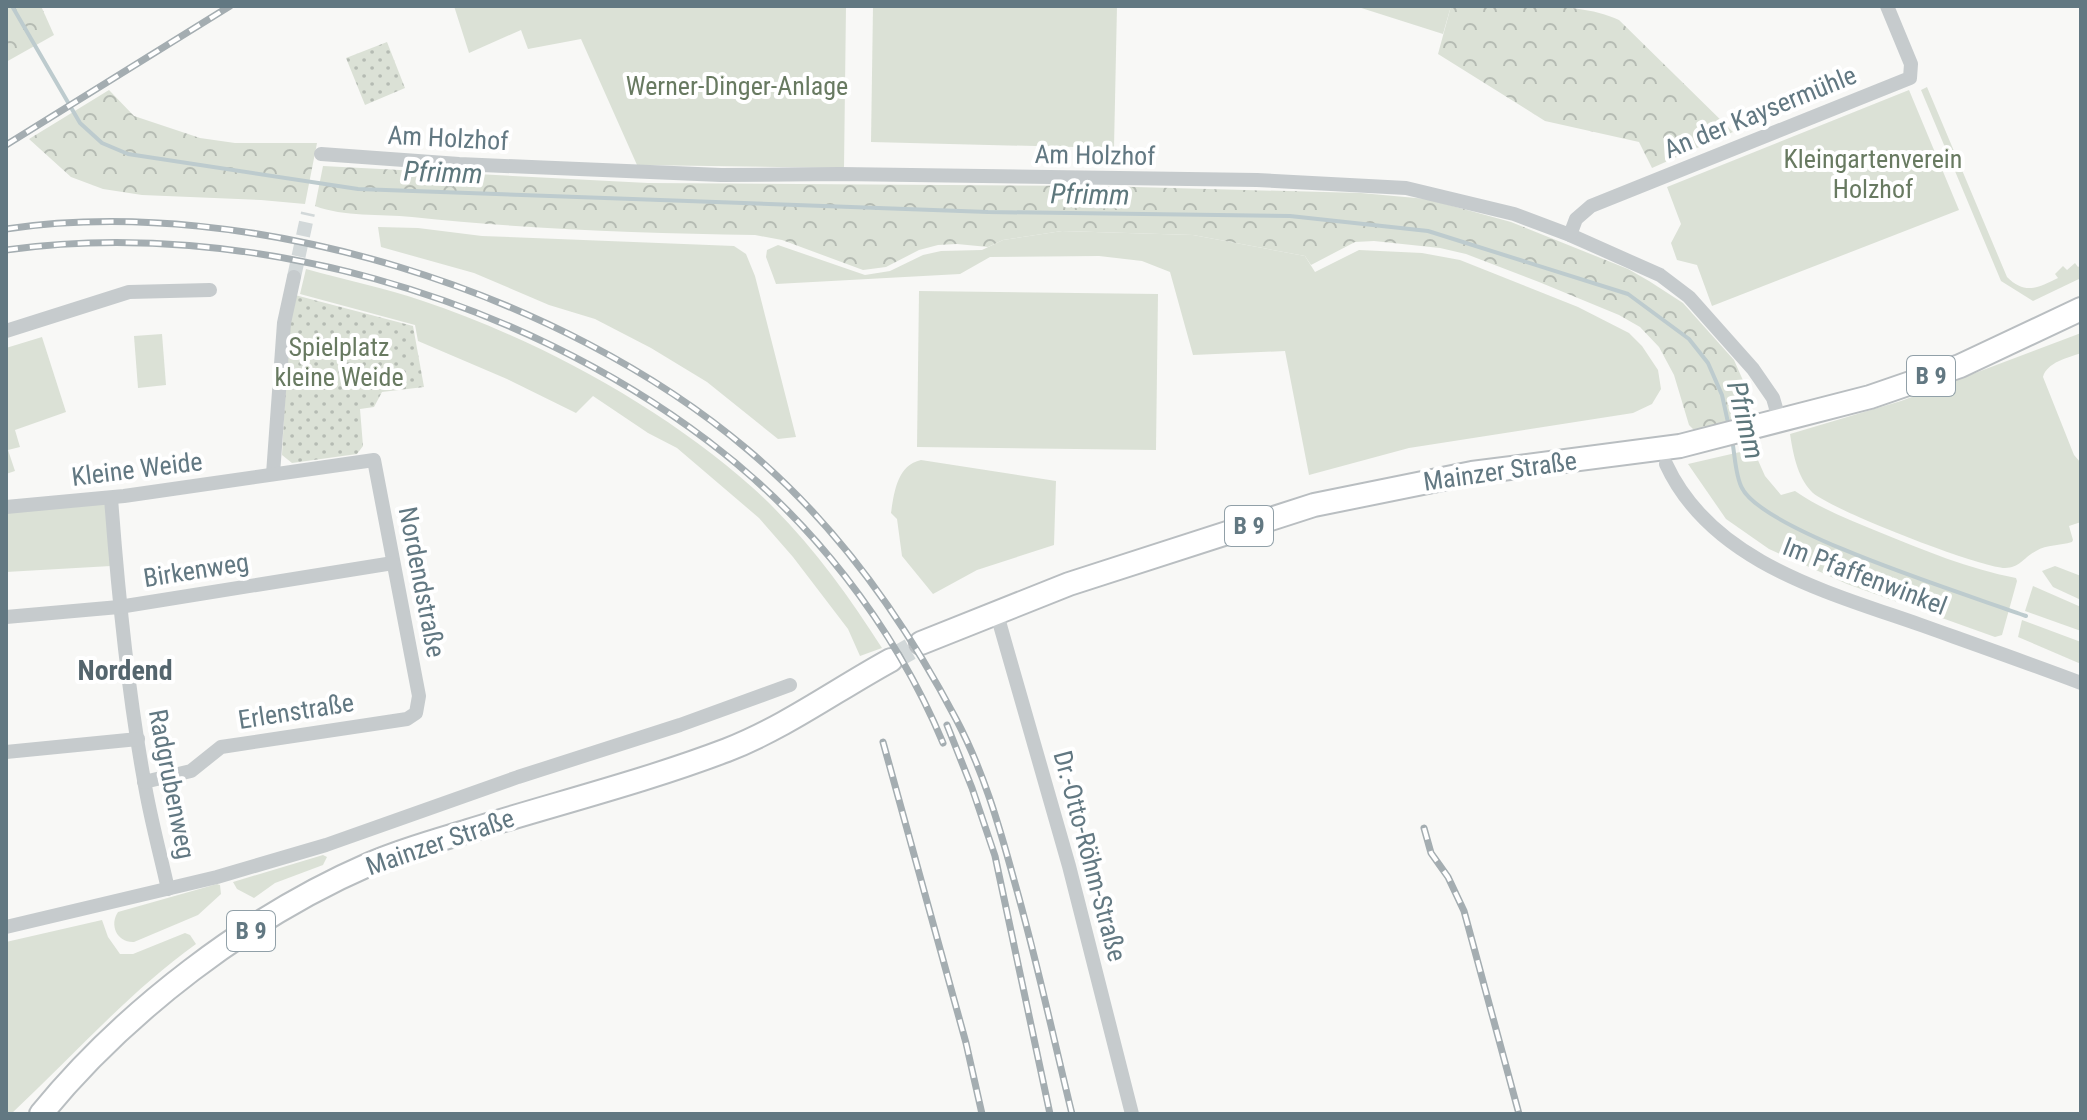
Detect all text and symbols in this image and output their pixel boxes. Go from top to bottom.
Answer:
street label: An der Kaysermühle [1660,60,1860,164]
park label: Werner-Dinger-Anlage [626,71,848,101]
street label: Am Holzhof [387,120,509,156]
street label: Am Holzhof [1034,139,1156,171]
park label: Kleingartenverein Holzhof [1784,144,1962,204]
water label: Pfrimm [403,155,483,190]
water label: Pfrimm [1050,177,1130,212]
park label: Spielplatz kleine Weide [274,332,404,392]
road number: B 9 [1907,356,1955,396]
water label: Pfrimm [1720,378,1771,462]
street label: Mainzer Straße [1421,445,1579,497]
street label: Kleine Weide [70,446,204,492]
street label: Nordendstraße [393,504,451,660]
road number: B 9 [1225,506,1273,546]
street label: Im Pfaffenwinkel [1779,531,1951,621]
street label: Birkenweg [141,547,251,593]
district label: Nordend [77,654,173,687]
street label: Erlenstraße [236,687,356,735]
street label: Radgrubenweg [143,707,201,861]
street label: Dr.-Otto-Röhm-Straße [1047,747,1133,965]
street label: Mainzer Straße [362,803,518,881]
road number: B 9 [227,911,275,951]

